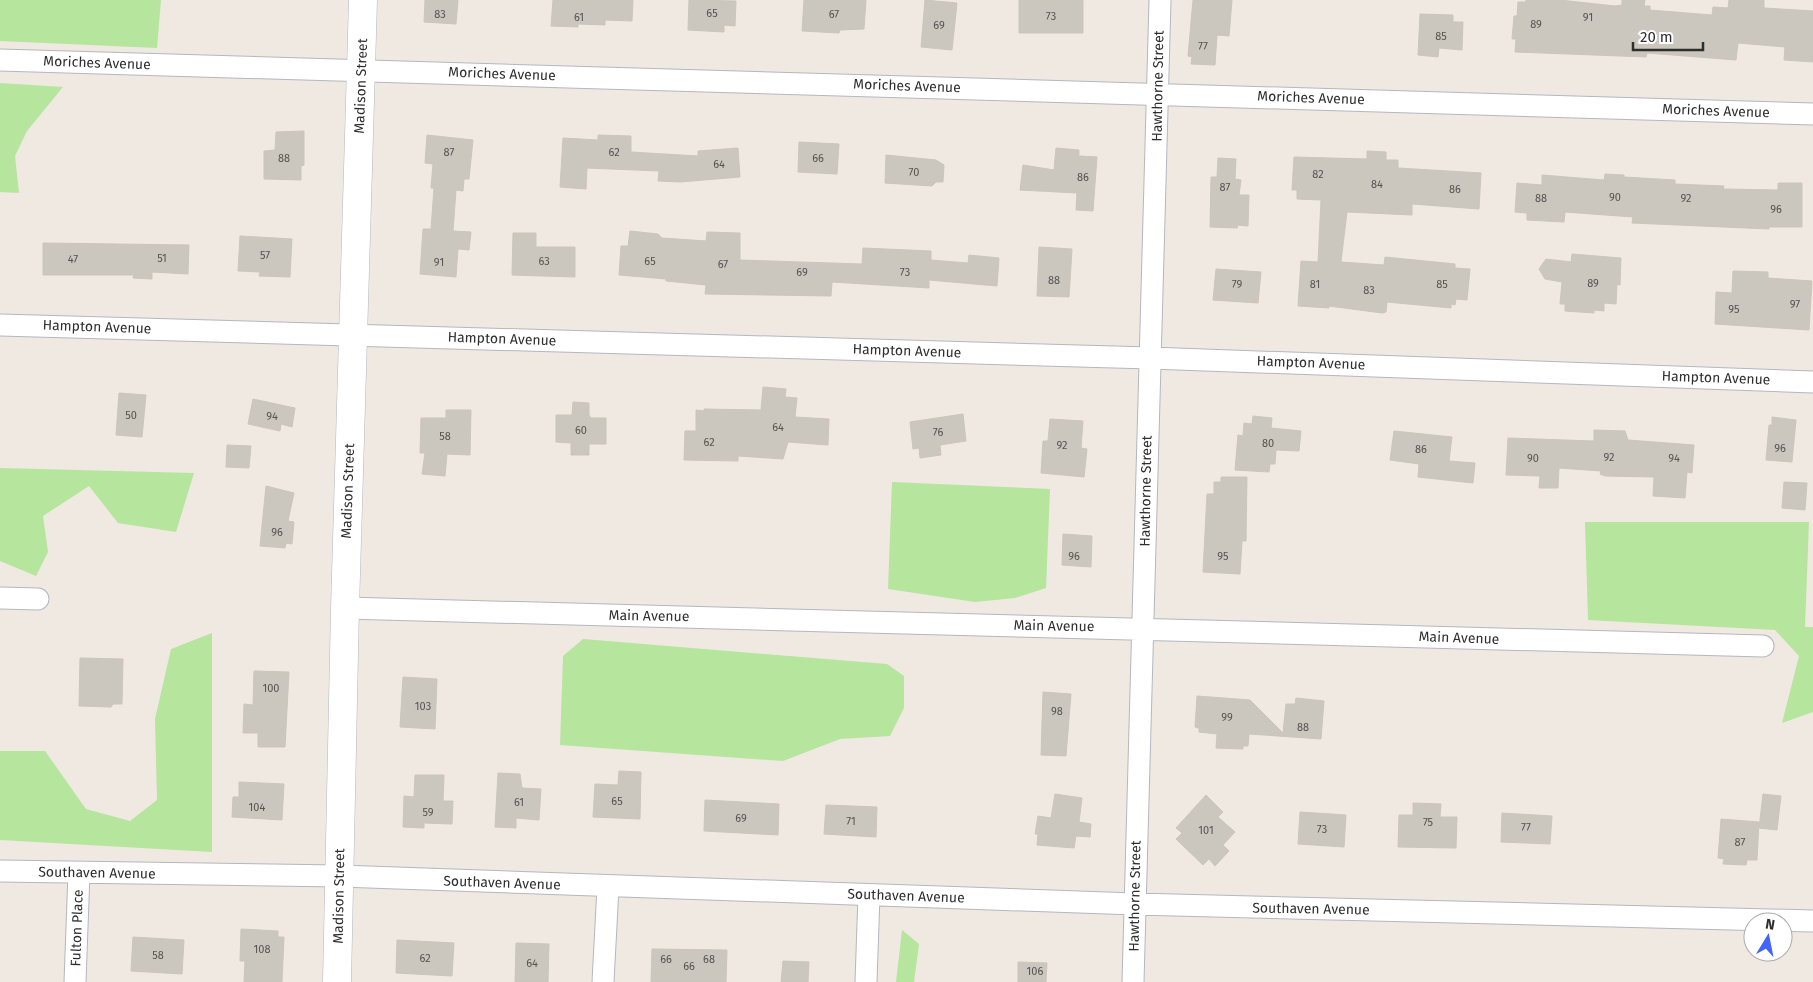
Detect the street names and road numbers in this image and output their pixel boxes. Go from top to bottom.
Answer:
street label: Hawthorne Street [1149,29,1167,142]
street label: Madison Street [351,37,371,134]
street label: Moriches Avenue [43,53,151,73]
street label: Moriches Avenue [448,64,556,84]
street label: Moriches Avenue [853,76,961,96]
street label: Moriches Avenue [1257,88,1365,108]
street label: Moriches Avenue [1662,101,1770,121]
street label: Hampton Avenue [42,317,152,337]
street label: Hampton Avenue [447,329,557,349]
street label: Hampton Avenue [852,341,962,361]
street label: Hampton Avenue [1256,353,1366,373]
street label: Hampton Avenue [1661,368,1771,388]
street label: Hawthorne Street [1137,434,1155,547]
street label: Madison Street [338,442,358,539]
street label: Main Avenue [608,607,690,625]
street label: Main Avenue [1013,617,1095,635]
street label: Main Avenue [1418,628,1500,648]
street label: Hawthorne Street [1126,839,1144,952]
street label: Madison Street [330,847,348,944]
street label: Southaven Avenue [38,863,156,883]
street label: Southaven Avenue [443,872,561,894]
street label: Southaven Avenue [847,885,965,907]
street label: Fulton Place [67,889,87,967]
street label: Southaven Avenue [1252,899,1370,919]

